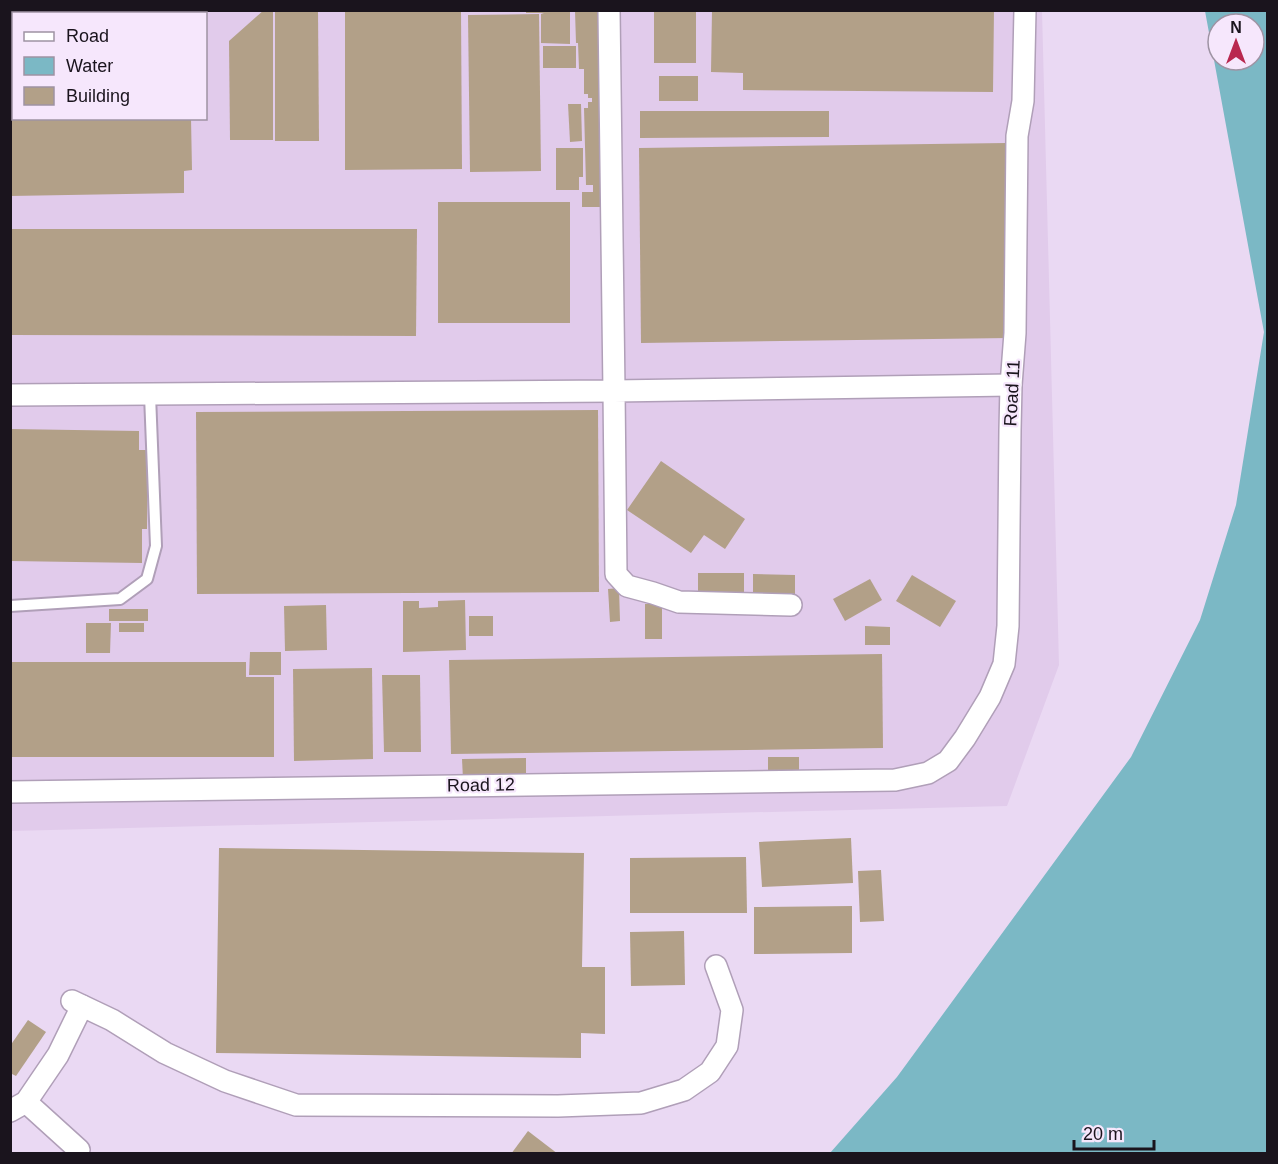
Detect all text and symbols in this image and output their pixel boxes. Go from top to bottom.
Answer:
legend [12,12,207,120]
north arrow [1206,12,1266,72]
text: N [1230,19,1242,36]
text: Road [66,26,109,46]
text: Water [66,56,113,76]
text: Building [66,86,130,106]
street label: Road 11 [1000,359,1024,427]
street label: Road 12 [447,774,515,796]
scale bar [1074,1113,1154,1151]
text: 20 m [1083,1124,1123,1144]

